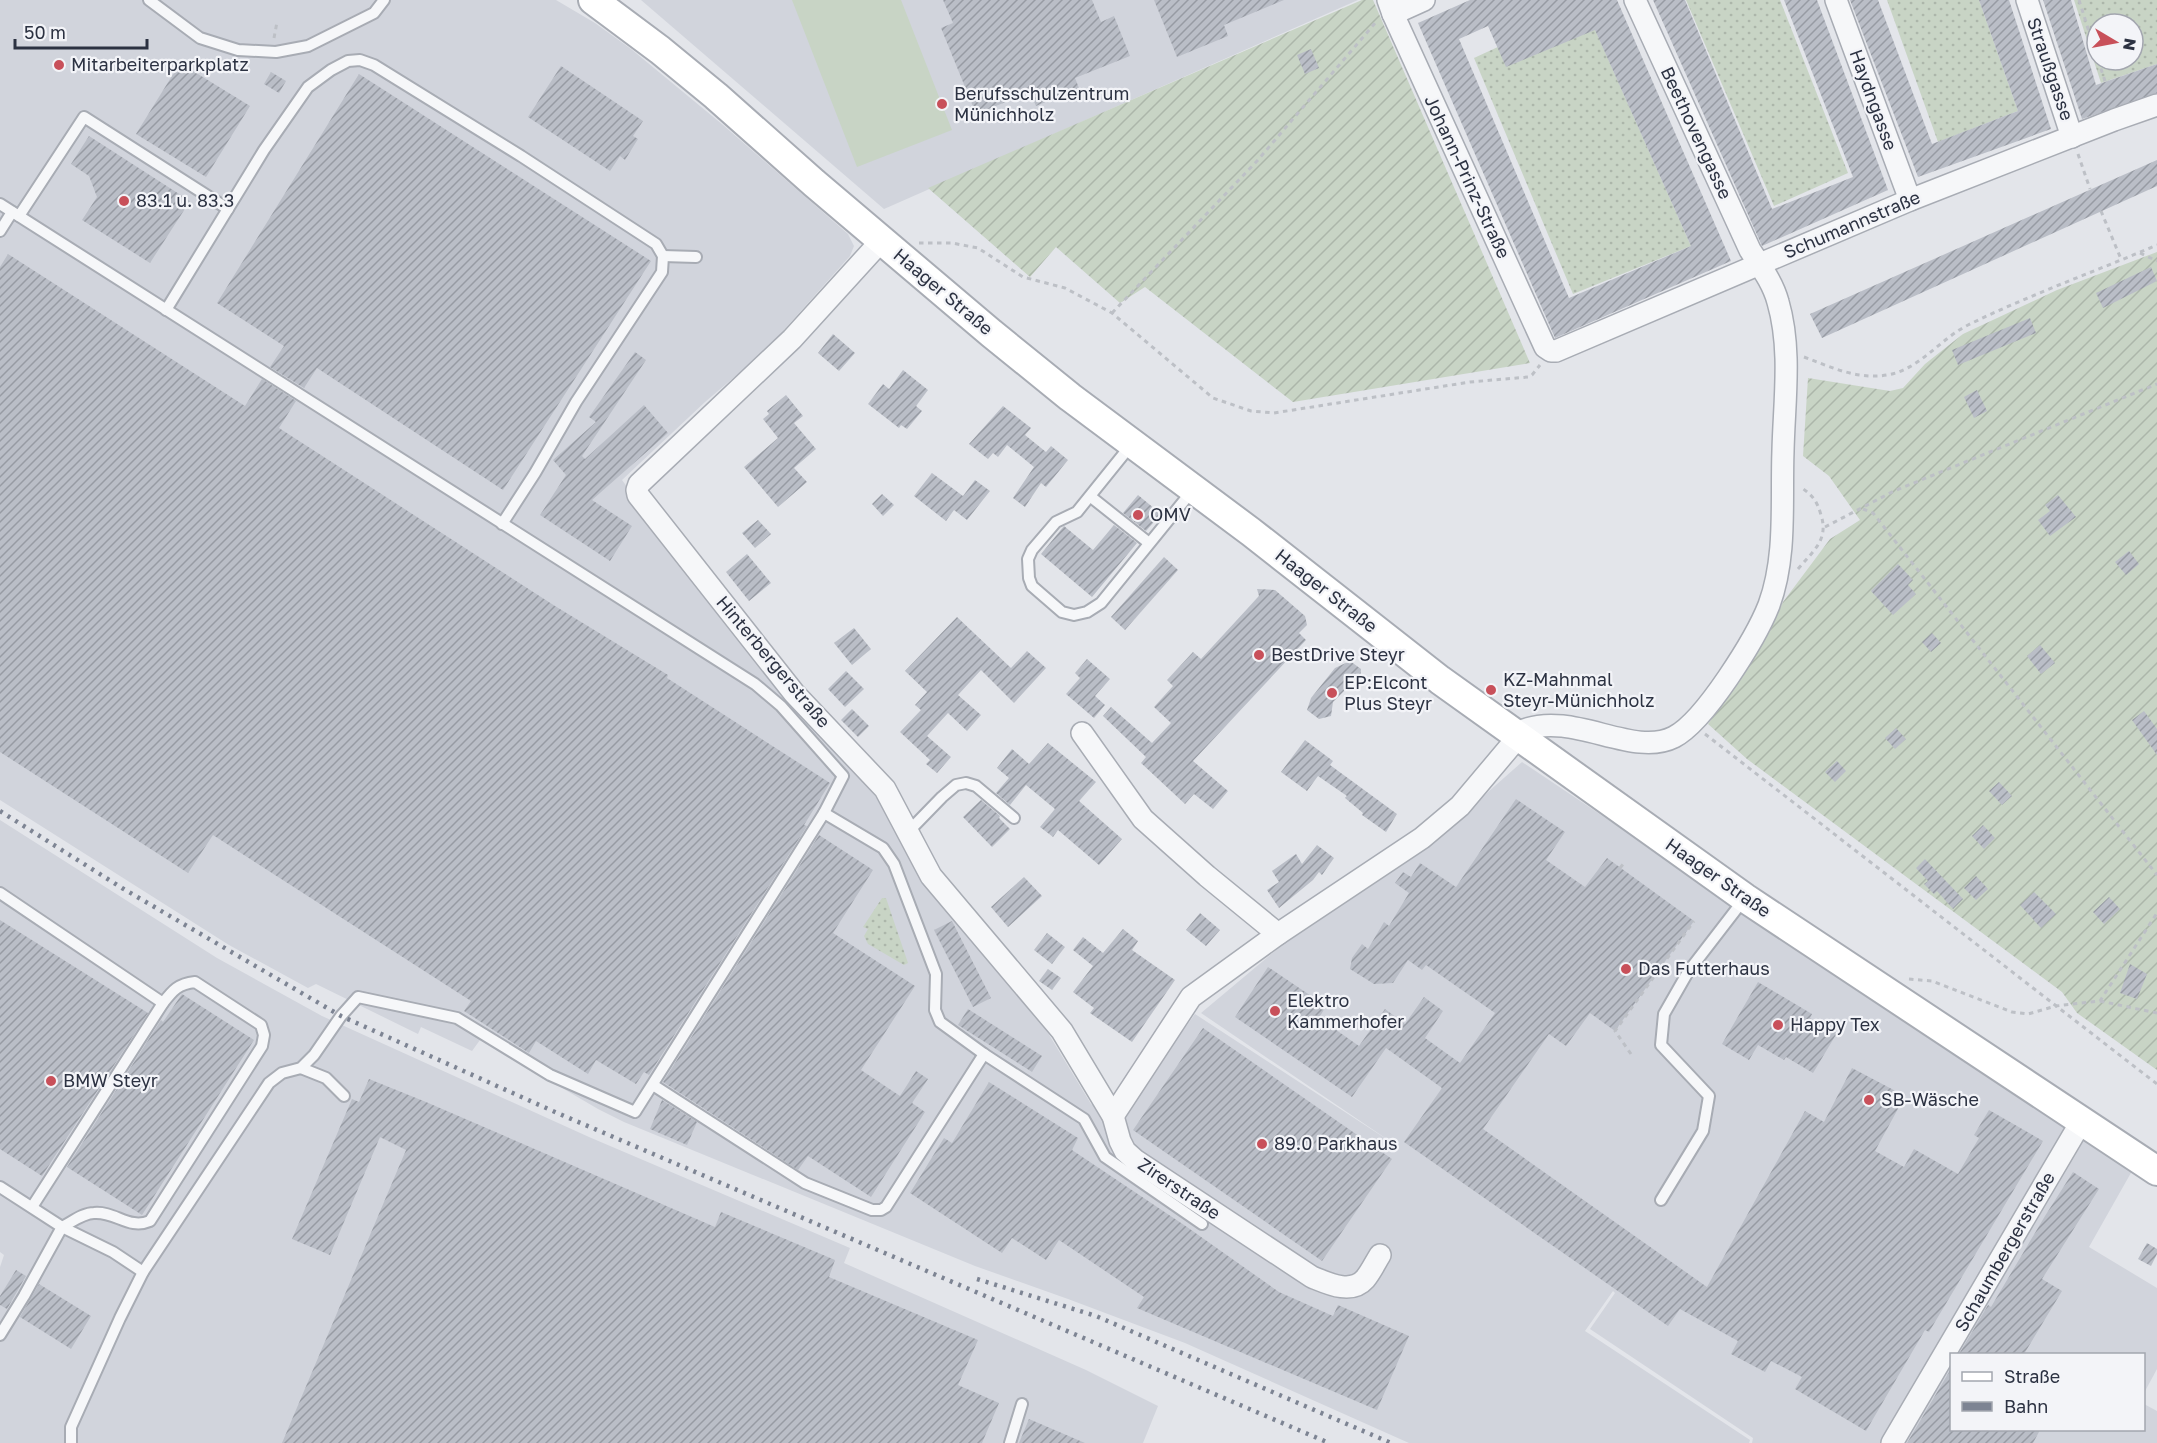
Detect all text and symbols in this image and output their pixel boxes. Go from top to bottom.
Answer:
scale bar [15,12,147,50]
north arrow [2085,12,2145,72]
street label: Straußgasse [2023,14,2079,123]
text: 50 m [24,21,66,43]
text: N [2119,37,2141,52]
street label: Haydngasse [1845,46,1902,153]
place label: Mitarbeiterparkplatz [71,53,249,75]
marker: Mitarbeiterparkplatz [52,58,66,72]
street label: Beethovengasse [1657,63,1737,202]
place label: Berufsschulzentrum Münichholz [954,82,1129,125]
street label: Johann-Prinz-Straße [1420,91,1515,262]
marker: Berufsschulzentrum Münichholz [935,97,949,111]
street label: Schumannstraße [1780,185,1923,263]
place label: 83.1 u. 83.3 [136,189,234,211]
marker: 83.1 u. 83.3 [117,194,131,208]
street label: Haager Straße [889,243,998,339]
place label: OMV [1150,503,1191,525]
marker: OMV [1131,508,1145,522]
street label: Haager Straße [1271,544,1382,637]
street label: Hinterbergerstraße [712,591,835,732]
place label: BestDrive Steyr [1271,643,1405,665]
marker: BestDrive Steyr [1252,648,1266,662]
place label: KZ-Mahnmal Steyr-Münichholz [1503,668,1654,711]
place label: EP:Elcont Plus Steyr [1344,671,1432,714]
marker: KZ-Mahnmal Steyr-Münichholz [1484,683,1498,697]
marker: EP:Elcont Plus Steyr [1325,686,1339,700]
street label: Haager Straße [1662,833,1775,922]
place label: Das Futterhaus [1638,957,1770,979]
marker: Das Futterhaus [1619,962,1633,976]
place label: Elektro Kammerhofer [1287,989,1404,1032]
marker: Elektro Kammerhofer [1268,1004,1282,1018]
place label: Happy Tex [1790,1013,1880,1035]
marker: Happy Tex [1771,1018,1785,1032]
place label: BMW Steyr [63,1069,158,1091]
marker: BMW Steyr [44,1074,58,1088]
place label: SB-Wäsche [1881,1088,1979,1110]
marker: SB-Wäsche [1862,1093,1876,1107]
place label: 89.0 Parkhaus [1274,1132,1398,1154]
marker: 89.0 Parkhaus [1255,1137,1269,1151]
street label: Zirerstraße [1134,1153,1225,1224]
street label: Schaumbergerstraße [1949,1168,2059,1335]
legend [1950,1353,2145,1431]
text: Straße [2004,1365,2060,1387]
text: Bahn [2004,1395,2048,1417]

